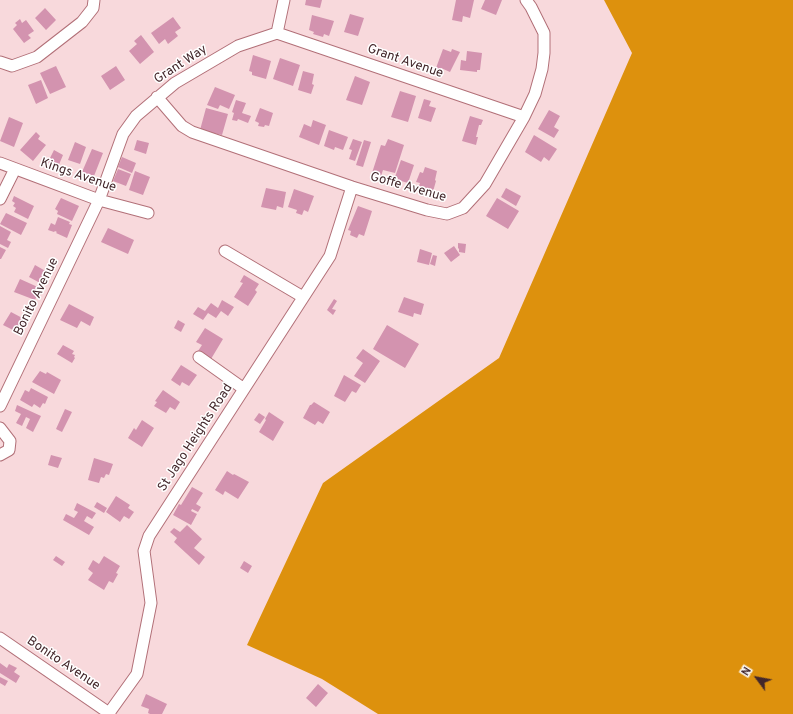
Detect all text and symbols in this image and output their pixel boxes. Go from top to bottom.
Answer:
street label: Grant Way [152,42,210,88]
street label: Grant Avenue [365,42,445,82]
street label: Kings Avenue [38,156,118,196]
street label: Goffe Avenue [368,170,448,206]
street label: Bonito Avenue [11,255,63,339]
street label: St Jago Heights Road [155,381,237,495]
street label: Bonito Avenue [23,634,103,694]
north arrow [737,658,777,698]
text: N [739,665,755,679]

